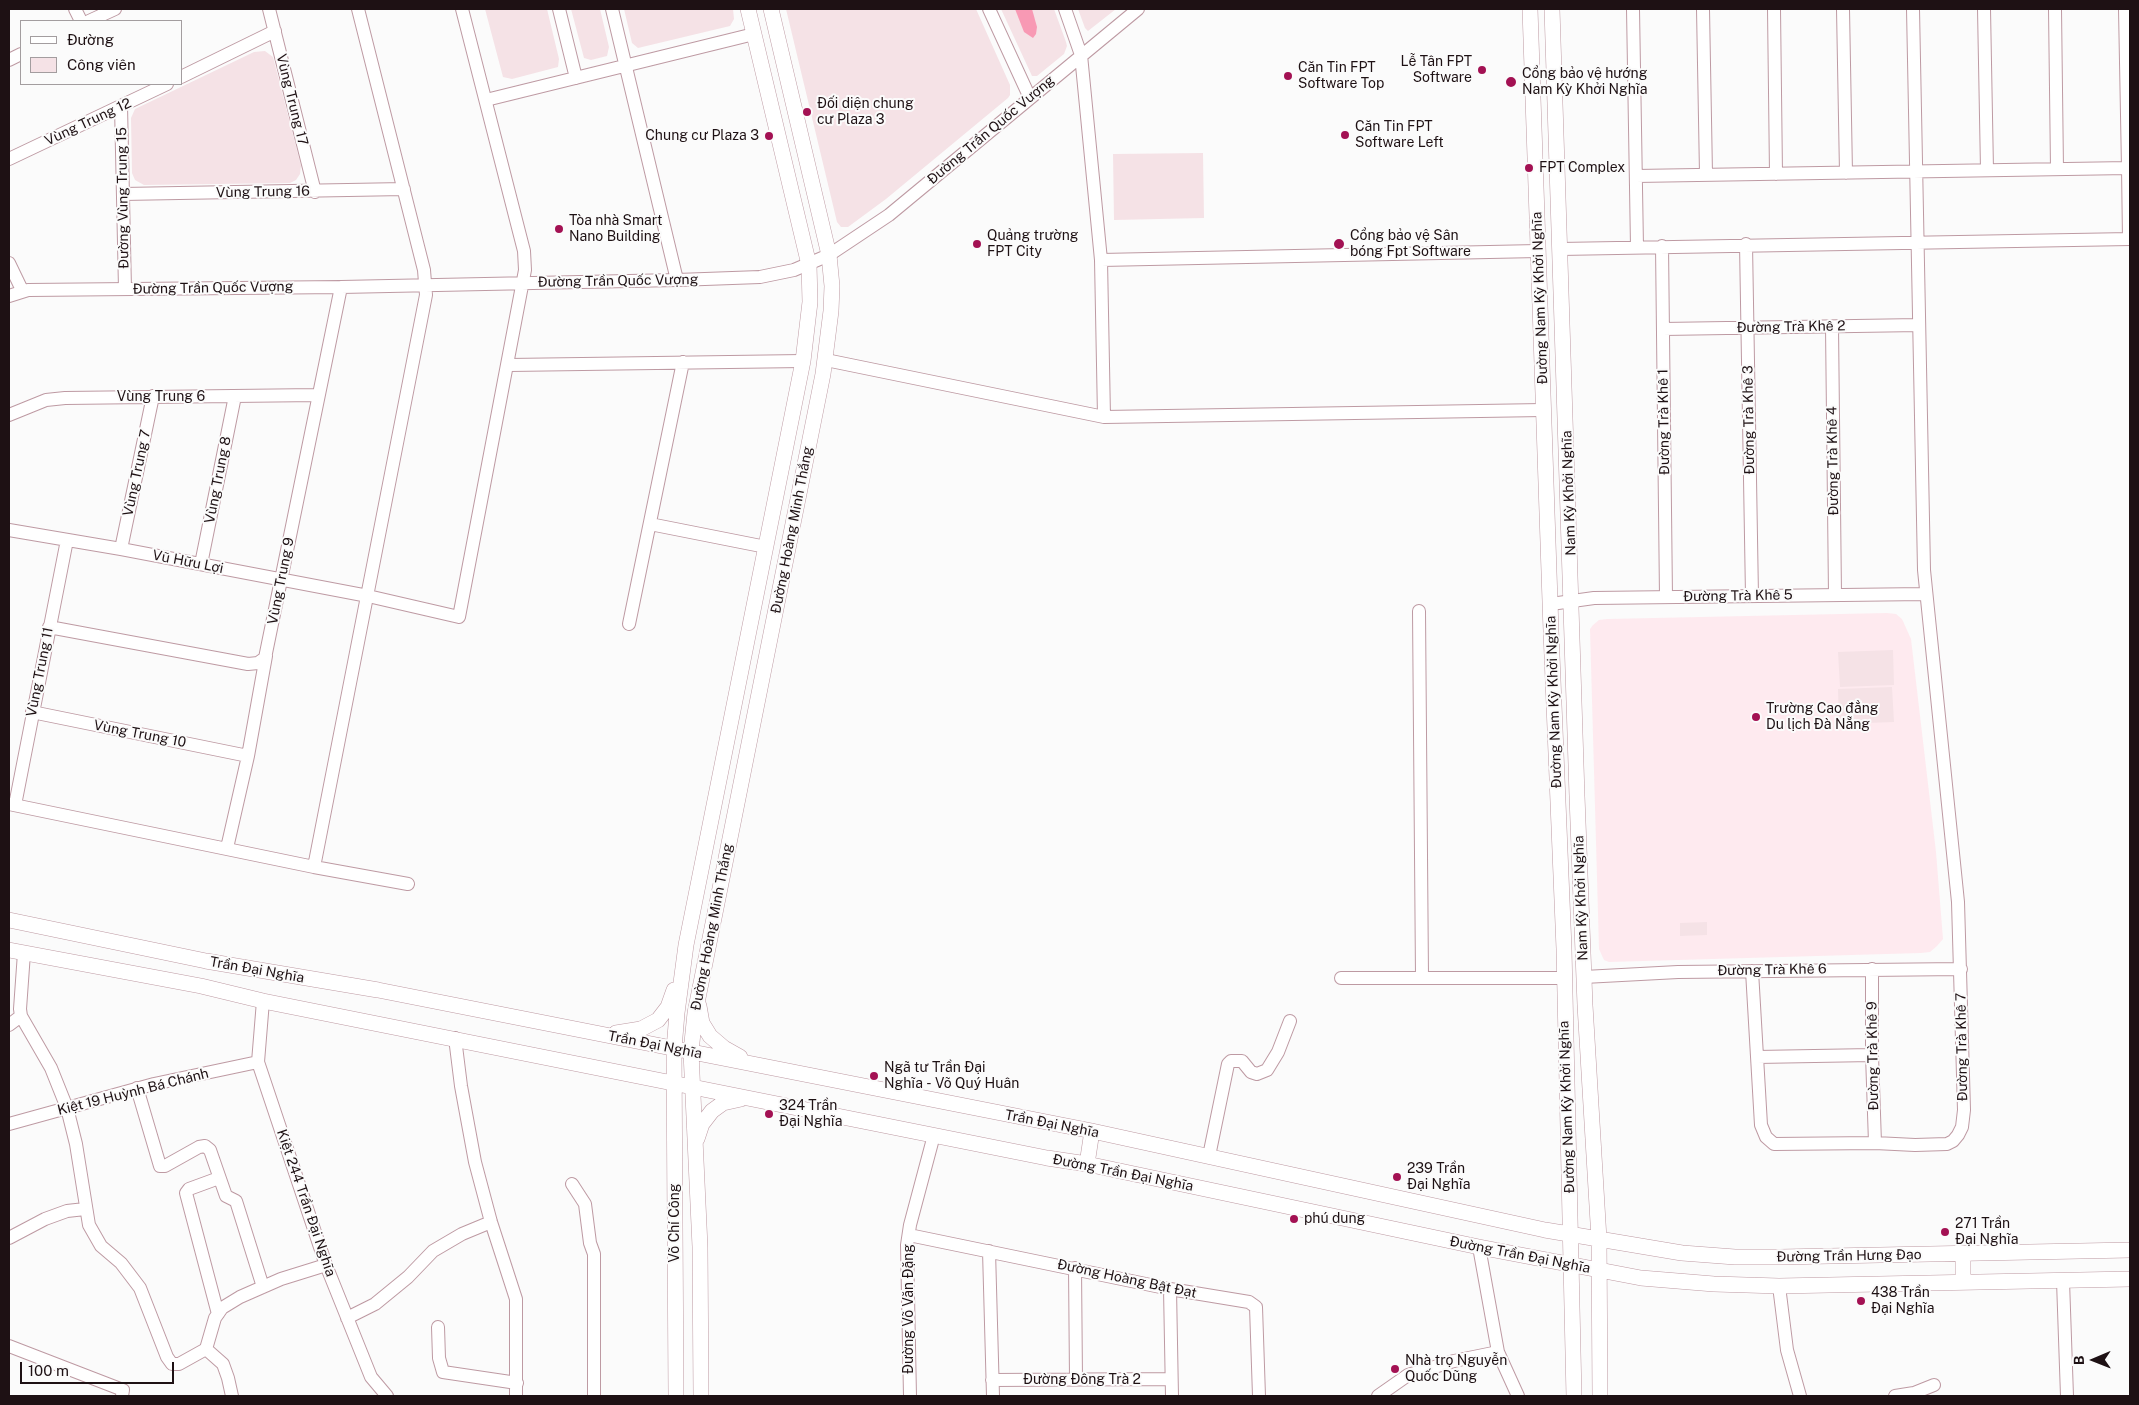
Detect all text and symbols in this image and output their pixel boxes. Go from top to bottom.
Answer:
legend [20,20,182,85]
text: Đường [67,31,114,48]
street label: Vùng Trung 17 [273,53,311,147]
place label: Lễ Tân FPT Software [1401,54,1472,86]
text: Công viên [67,56,136,73]
place label: Căn Tin FPT Software Top [1298,60,1384,92]
marker: Lễ Tân FPT Software [1476,64,1488,76]
place label: Cổng bảo vệ hướng Nam Kỳ Khởi Nghĩa [1522,66,1647,98]
marker: Căn Tin FPT Software Top [1282,70,1294,82]
street label: Đường Trần Quốc Vượng [924,72,1058,188]
marker: Cổng bảo vệ hướng Nam Kỳ Khởi Nghĩa [1504,75,1518,89]
street label: Vùng Trung 12 [42,95,134,149]
place label: Đối diện chung cư Plaza 3 [817,96,914,128]
marker: Đối diện chung cư Plaza 3 [801,106,813,118]
place label: Căn Tin FPT Software Left [1355,119,1444,152]
street label: Đường Vùng Trung 15 [113,127,133,269]
place label: Chung cư Plaza 3 [645,128,759,144]
marker: Căn Tin FPT Software Left [1339,129,1351,141]
marker: Chung cư Plaza 3 [763,130,775,142]
place label: FPT Complex [1539,160,1625,176]
marker: FPT Complex [1523,162,1535,174]
street label: Vùng Trung 16 [216,183,310,201]
street label: Đường Nam Kỳ Khởi Nghĩa [1529,211,1551,385]
place label: Tòa nhà Smart Nano Building [569,213,662,246]
marker: Tòa nhà Smart Nano Building [553,223,565,235]
place label: Quảng trường FPT City [987,228,1078,260]
place label: Cổng bảo vệ Sân bóng Fpt Software [1350,228,1471,260]
marker: Cổng bảo vệ Sân bóng Fpt Software [1332,237,1346,251]
marker: Quảng trường FPT City [971,238,983,250]
street label: Đường Trần Quốc Vượng [538,271,698,291]
street label: Đường Trần Quốc Vượng [133,278,293,298]
street label: Đường Trà Khê 2 [1736,318,1846,336]
street label: Đường Trà Khê 3 [1740,365,1758,475]
street label: Đường Trà Khê 1 [1655,369,1673,475]
street label: Vùng Trung 6 [117,389,205,405]
street label: Đường Trà Khê 4 [1824,406,1842,516]
street label: Vùng Trung 7 [120,428,154,518]
street label: Nam Kỳ Khởi Nghĩa [1558,430,1580,556]
street label: Vùng Trung 8 [201,435,235,525]
street label: Đường Hoàng Minh Thắng [768,445,816,615]
street label: Vùng Trung 9 [264,536,298,626]
street label: Vũ Hữu Lợi [151,547,225,577]
street label: Đường Trà Khê 5 [1683,587,1793,605]
street label: Đường Nam Kỳ Khởi Nghĩa [1543,615,1565,789]
street label: Vùng Trung 11 [23,626,57,718]
place label: Trường Cao đẳng Du lịch Đà Nẵng [1766,701,1879,734]
marker: Trường Cao đẳng Du lịch Đà Nẵng [1750,711,1762,723]
street label: Vùng Trung 10 [92,717,188,751]
street label: Nam Kỳ Khởi Nghĩa [1570,835,1592,961]
street label: Đường Hoàng Minh Thắng [688,842,736,1012]
street label: Trần Đại Nghĩa [208,953,306,987]
street label: Đường Trà Khê 6 [1717,961,1827,979]
street label: Đường Trà Khê 7 [1953,992,1971,1102]
street label: Đường Trà Khê 9 [1864,1001,1882,1111]
street label: Đường Nam Kỳ Khởi Nghĩa [1556,1020,1578,1194]
street label: Trần Đại Nghĩa [606,1028,704,1062]
place label: Ngã tư Trần Đại Nghĩa - Võ Quý Huân [884,1060,1019,1092]
street label: Kiệt 19 Huỳnh Bá Chánh [56,1065,210,1119]
marker: Ngã tư Trần Đại Nghĩa - Võ Quý Huân [868,1070,880,1082]
place label: 324 Trần Đại Nghĩa [779,1098,842,1130]
street label: Trần Đại Nghĩa [1003,1107,1101,1141]
marker: 324 Trần Đại Nghĩa [763,1108,775,1120]
street label: Kiệt 244 Trần Đại Nghĩa [273,1127,339,1279]
street label: Đường Trần Đại Nghĩa [1051,1151,1195,1195]
place label: 239 Trần Đại Nghĩa [1407,1161,1470,1194]
marker: 239 Trần Đại Nghĩa [1391,1171,1403,1183]
street label: Võ Chí Công [667,1184,683,1262]
place label: phú dung [1304,1211,1365,1227]
marker: phú dung [1288,1213,1300,1225]
place label: 271 Trần Đại Nghĩa [1955,1216,2018,1248]
marker: 271 Trần Đại Nghĩa [1939,1226,1951,1238]
street label: Đường Trần Đại Nghĩa [1448,1233,1592,1277]
street label: Đường Võ Văn Đặng [901,1244,917,1374]
street label: Đường Trần Hưng Đạo [1776,1246,1922,1266]
street label: Đường Hoàng Bật Đạt [1056,1256,1198,1302]
place label: 438 Trần Đại Nghĩa [1871,1285,1934,1318]
marker: 438 Trần Đại Nghĩa [1855,1295,1867,1307]
north arrow [2069,1335,2119,1385]
scale bar [22,1352,176,1384]
place label: Nhà trọ Nguyễn Quốc Dũng [1405,1353,1507,1385]
text: B [2071,1355,2087,1365]
text: 100 m [28,1362,69,1379]
marker: Nhà trọ Nguyễn Quốc Dũng [1389,1363,1401,1375]
street label: Đường Đông Trà 2 [1023,1372,1141,1388]

